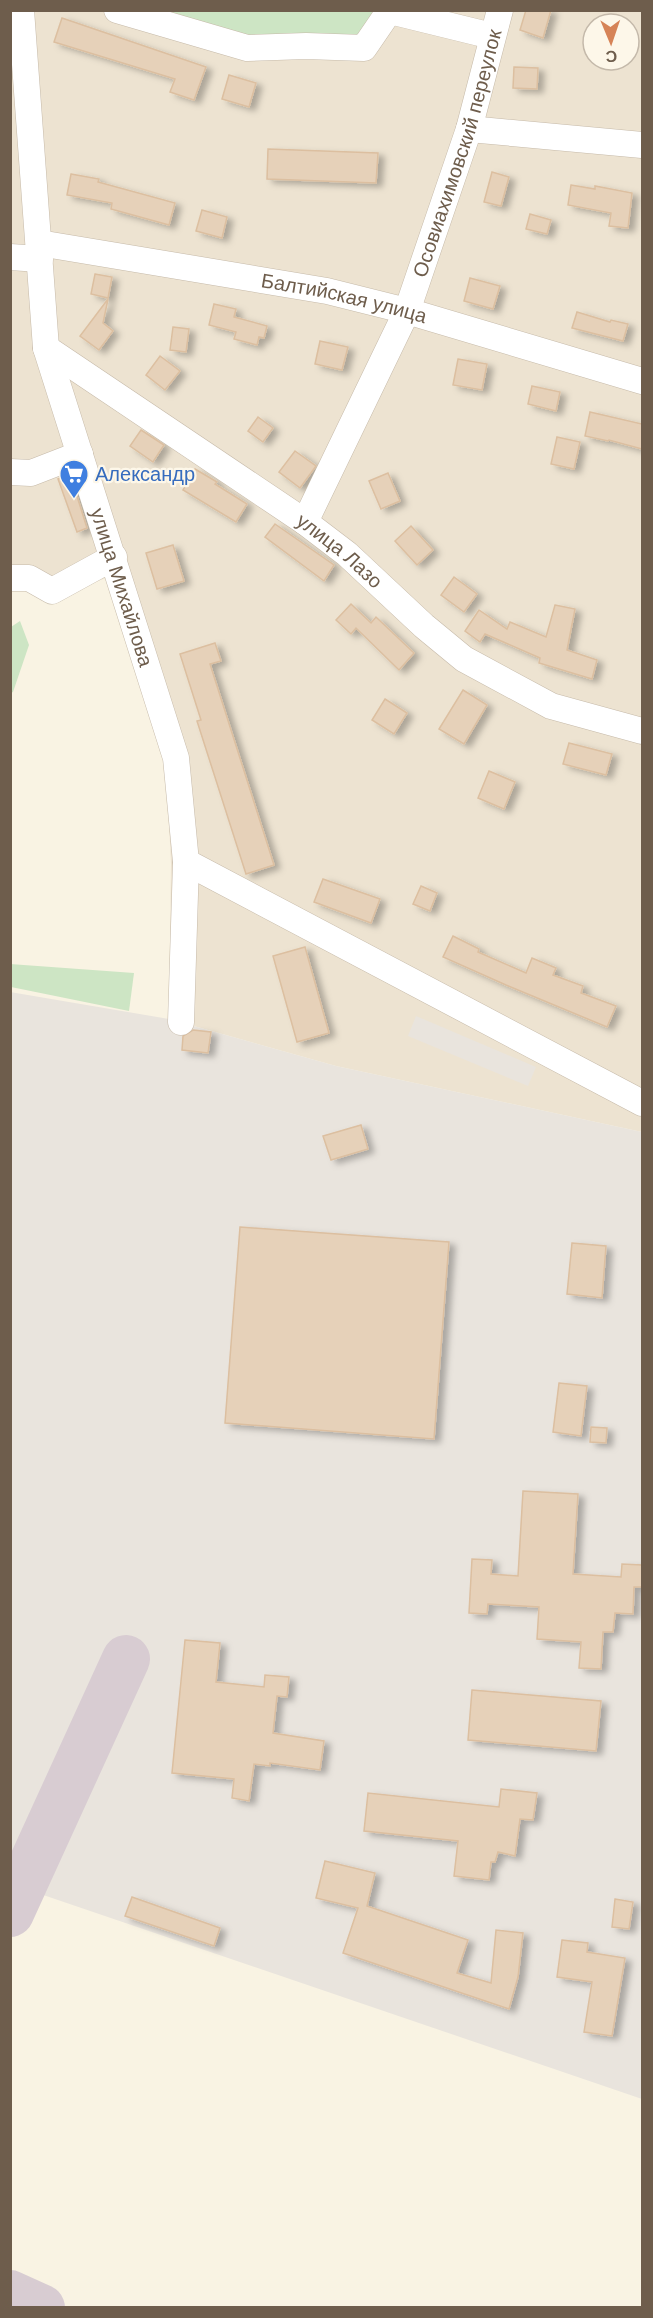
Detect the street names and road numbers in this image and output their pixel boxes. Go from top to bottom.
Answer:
street label: Осовиахимовский переулок [408,27,506,280]
street label: Балтийская улица [260,269,430,328]
street label: улица Михайлова [86,505,158,670]
street label: улица Лазо [293,509,387,592]

